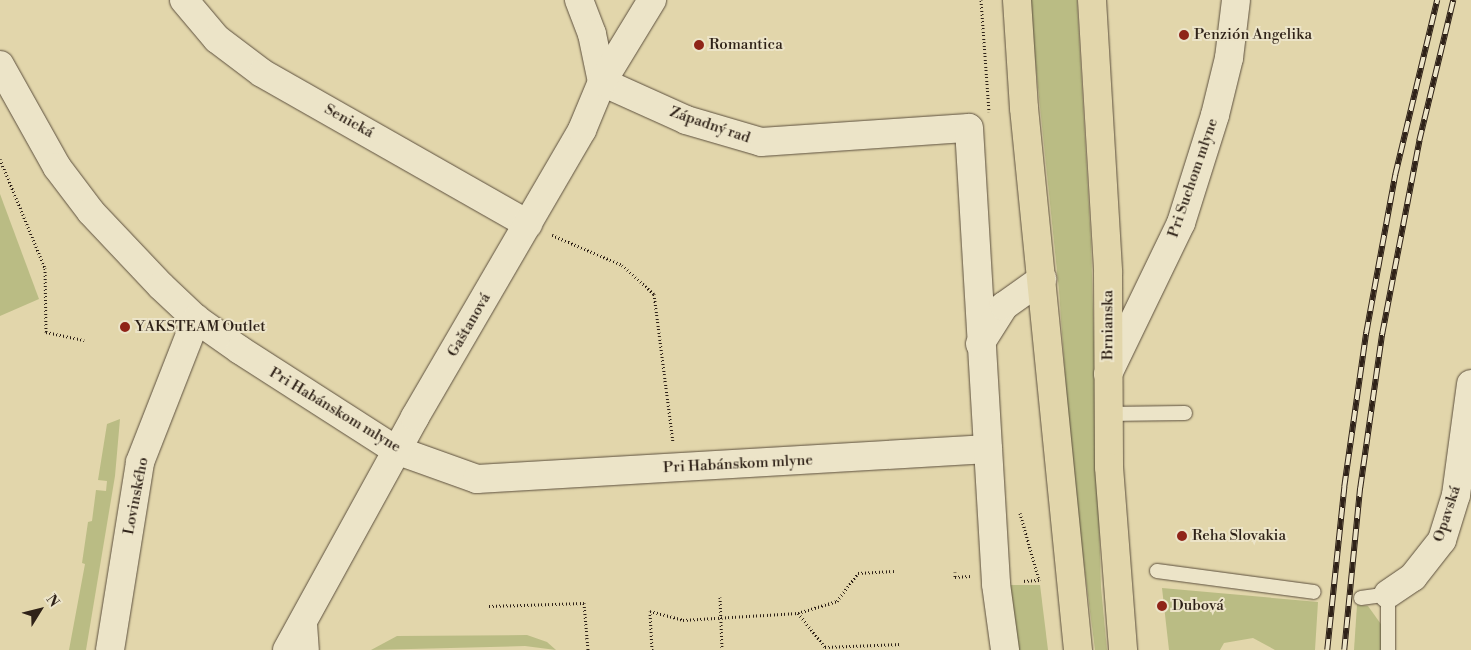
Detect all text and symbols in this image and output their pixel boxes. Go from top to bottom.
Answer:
place label: Penzión Angelika [1194,26,1312,44]
marker: Penzión Angelika [1178,29,1190,41]
place label: Romantica [709,36,783,54]
marker: Romantica [693,39,705,51]
street label: Senická [321,100,377,142]
street label: Západný rad [667,103,753,147]
street label: Pri Suchom mlyne [1164,116,1222,240]
street label: Gaštanová [444,290,494,360]
street label: Brnianska [1099,290,1117,360]
place label: YAKSTEAM Outlet [135,318,266,336]
marker: YAKSTEAM Outlet [119,321,131,333]
street label: Pri Habánskom mlyne [266,364,404,456]
street label: Pri Habánskom mlyne [663,451,813,477]
street label: Lovinského [120,456,152,536]
street label: Opavská [1430,484,1464,544]
place label: Reha Slovakia [1192,527,1286,545]
marker: Reha Slovakia [1176,530,1188,542]
north arrow [15,585,65,635]
text: N [42,591,63,611]
place label: Dubová [1172,597,1224,615]
marker: Dubová [1156,600,1168,612]

